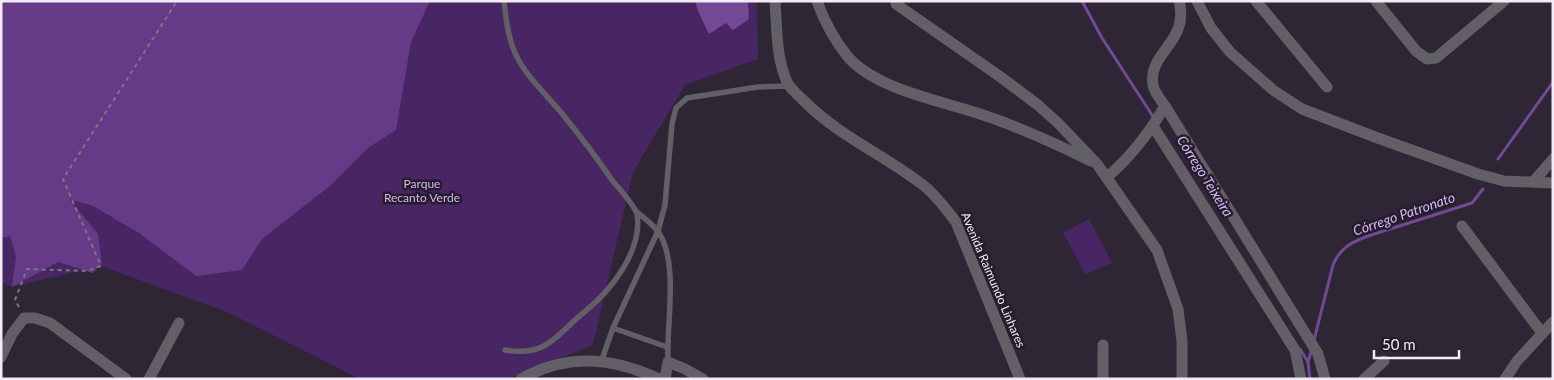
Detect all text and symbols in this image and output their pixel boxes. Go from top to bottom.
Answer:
water label: Córrego Teixeira [1174,132,1237,219]
park label: Parque Recanto Verde [384,176,460,205]
water label: Córrego Patronato [1351,188,1457,239]
street label: Avenida Raimundo Linhares [958,210,1029,350]
scale bar [1374,328,1459,360]
text: 50 m [1382,335,1416,353]

